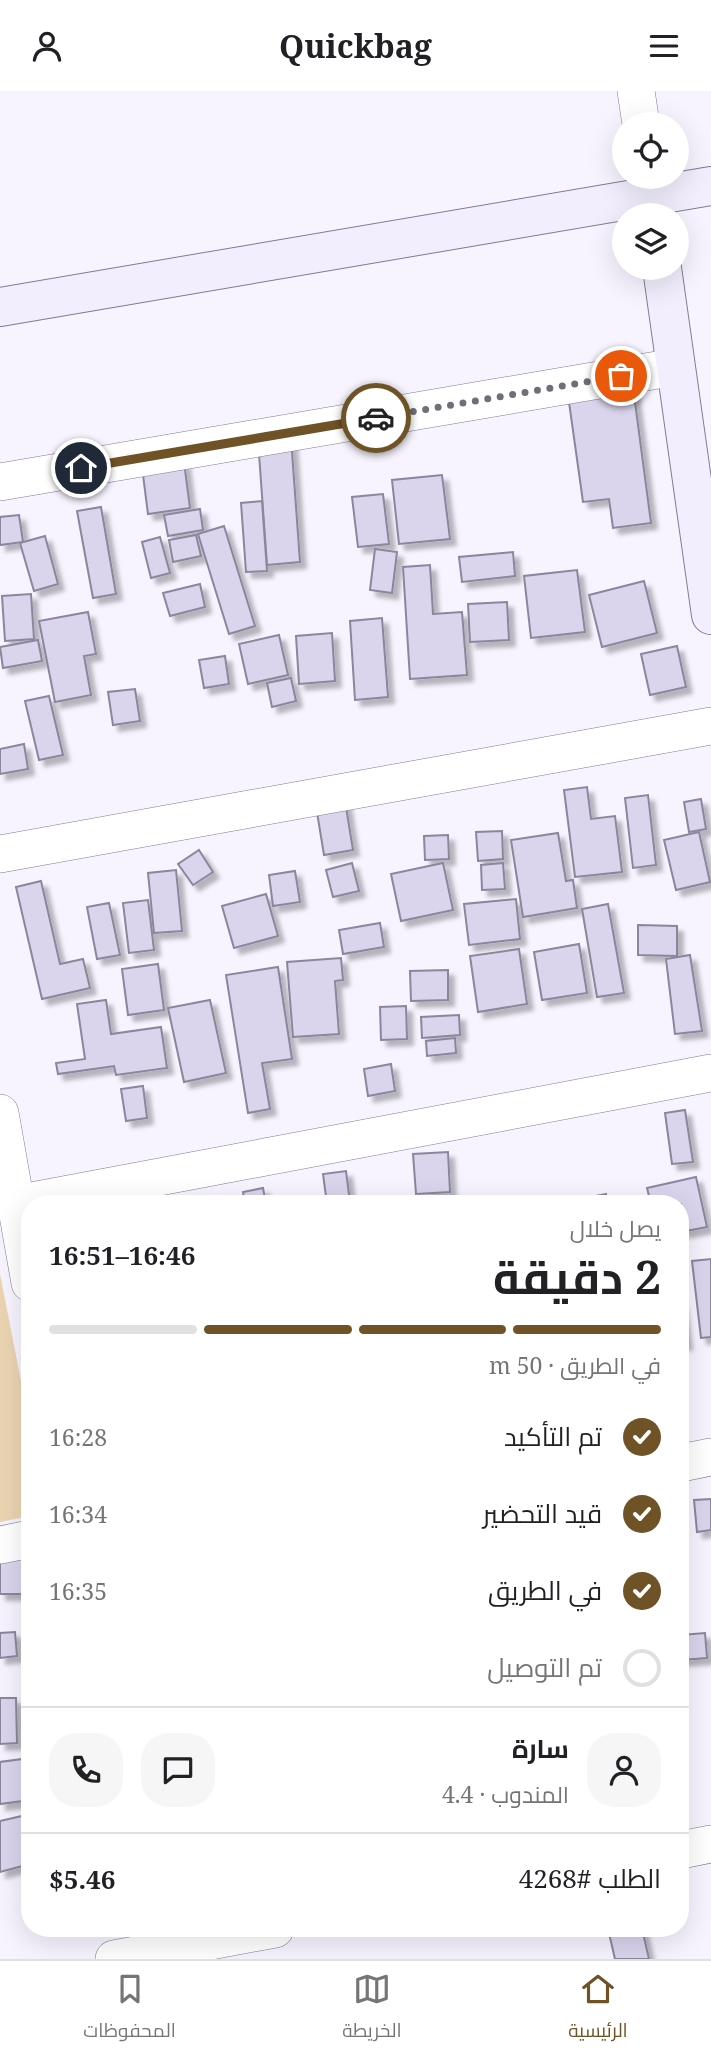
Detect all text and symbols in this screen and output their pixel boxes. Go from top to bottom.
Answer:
text: Quickbag [279,24,432,67]
icon: person [28,27,66,65]
icon: menu [645,27,683,65]
map controls [612,112,689,280]
button: locate [612,112,689,189]
button: layers [612,203,689,280]
pin [591,346,651,406]
icon: bag [602,357,640,395]
courier [341,383,411,453]
icon: car [357,399,395,437]
pin [51,438,111,498]
icon: home [62,449,100,487]
text: يصل خلال [570,1212,661,1244]
text: 16:46–16:51 [49,1237,195,1273]
text: 2 دقيقة [493,1245,661,1307]
text: في الطريق · 50 m [489,1349,661,1381]
text: تم التأكيد [504,1418,602,1454]
icon: check [623,1418,661,1456]
text: 16:28 [49,1421,107,1453]
text: قيد التحضير [483,1495,602,1531]
icon: check [623,1495,661,1533]
text: 16:34 [49,1498,107,1530]
text: في الطريق [488,1572,602,1608]
icon: check [623,1572,661,1610]
text: 16:35 [49,1575,107,1607]
text: تم التوصيل [487,1649,602,1685]
text: سارة [512,1730,569,1766]
button: phone [49,1733,123,1807]
button: chat [141,1733,215,1807]
button: person [587,1733,661,1807]
text: المندوب · 4.4 [442,1778,569,1810]
text: الطلب #4268 [519,1860,661,1896]
text: $5.46 [49,1861,115,1897]
tab: المحفوظات [83,1970,176,2048]
tab: الخريطة [342,1970,402,2048]
tab: الرئيسية [568,1970,628,2048]

